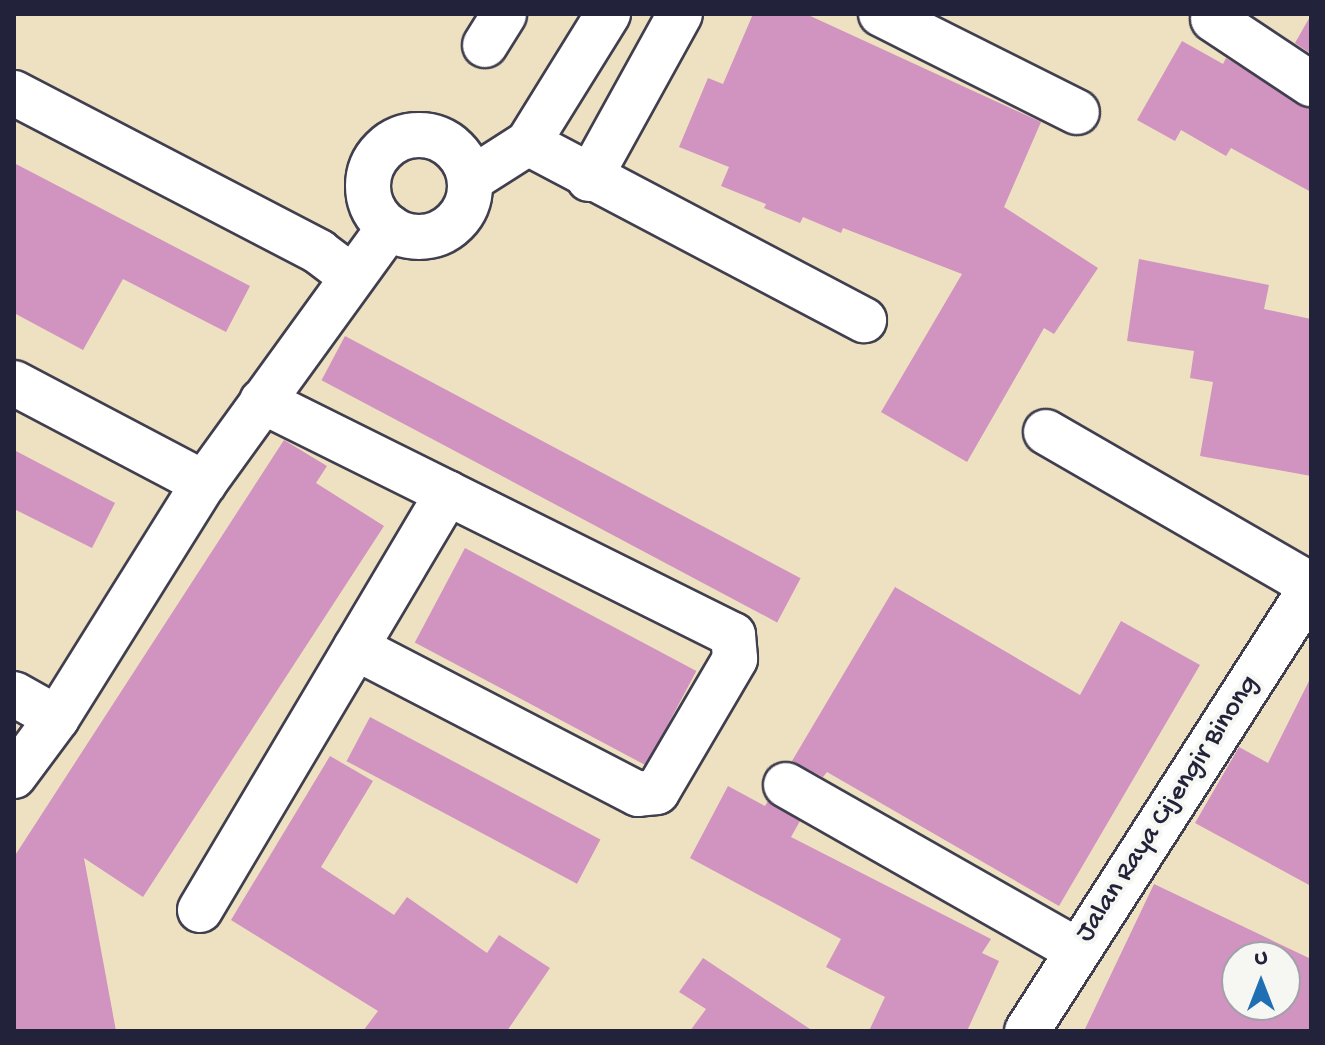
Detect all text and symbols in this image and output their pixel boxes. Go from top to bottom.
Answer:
street label: Jalan Raya Cijengir Binong [1069,669,1267,949]
north arrow [1221,941,1301,1021]
text: U [1255,946,1267,972]

